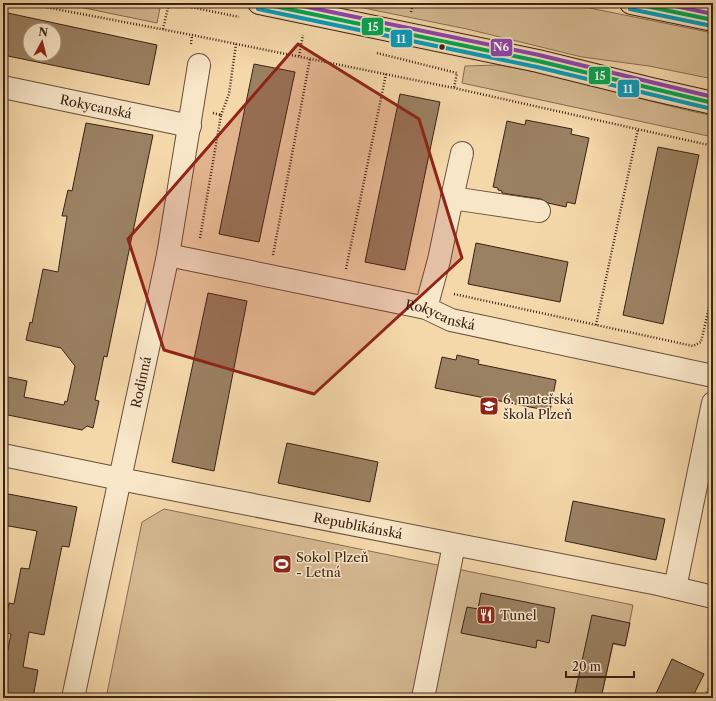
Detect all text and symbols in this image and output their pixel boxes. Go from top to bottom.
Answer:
line badge: 15 [361,17,384,36]
text: 15 [367,20,379,34]
north arrow [22,22,62,62]
text: N [38,25,49,40]
line badge: 11 [390,29,413,48]
text: 11 [396,32,406,46]
line badge: N6 [490,38,513,57]
text: N6 [493,40,509,54]
unlabelled marker [437,42,447,52]
line badge: 15 [588,66,611,85]
text: 15 [594,69,606,83]
line badge: 11 [617,79,640,98]
text: 11 [623,82,633,96]
street label: Rokycanská [59,91,134,122]
street label: Rokycanská [404,296,477,333]
street label: Rodinná [127,355,154,409]
place label: 6. mateřská škola Plzeň [503,391,574,422]
school or university icon: 6. mateřská škola Plzeň [478,395,500,417]
street label: Republikánská [312,509,404,542]
place label: Sokol Plzeň - Letná [296,549,368,580]
sports icon: Sokol Plzeň - Letná [271,553,293,575]
restaurant icon: Tunel [475,604,497,626]
place label: Tunel [500,607,537,623]
scale bar [566,653,634,679]
text: 20 m [572,659,601,674]

